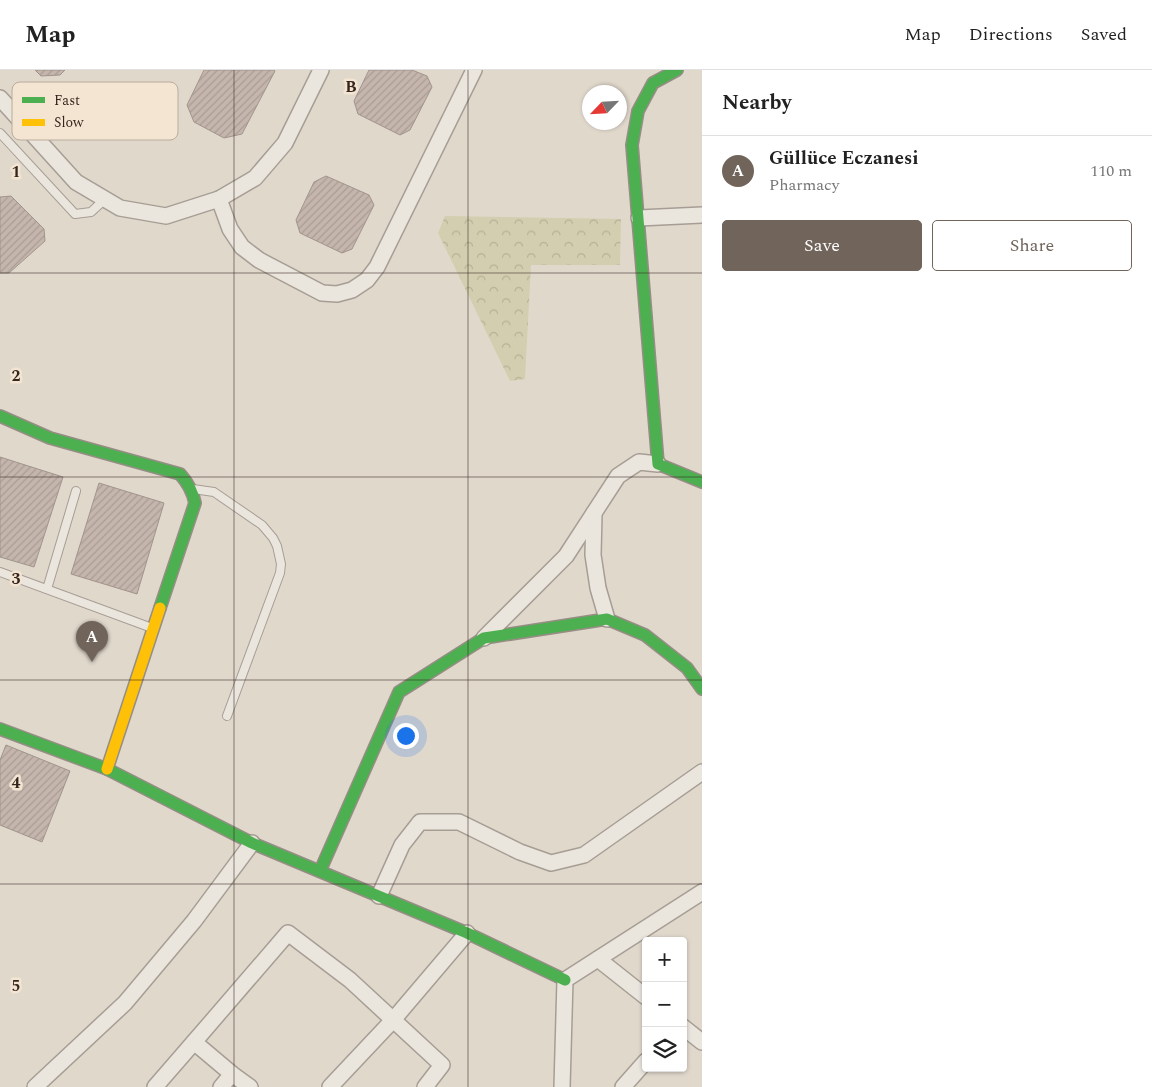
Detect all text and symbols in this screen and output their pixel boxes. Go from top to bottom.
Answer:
text: Map [25,17,75,53]
text: Map [905,21,941,48]
text: Directions [969,21,1053,48]
text: Saved [1081,21,1127,48]
text: B [345,75,357,99]
legend [12,82,178,140]
north arrow [582,85,627,130]
text: Nearby [722,87,792,119]
text: Fast [54,90,80,111]
text: Slow [54,112,84,133]
text: Güllüce Eczanesi [769,144,919,173]
text: A [732,159,744,183]
text: 110 m [1090,159,1132,183]
text: 1 [12,160,20,184]
text: Pharmacy [769,173,839,197]
button: Save [722,220,922,271]
button: Share [932,220,1132,271]
text: 2 [12,364,21,388]
text: 3 [12,567,21,591]
pin: A [76,621,108,662]
your location [393,723,419,749]
text: 4 [12,771,21,795]
map controls [642,937,687,1072]
button: + [642,937,687,982]
text: 5 [12,974,20,998]
button: − [642,982,687,1027]
button: layers [642,1027,687,1072]

